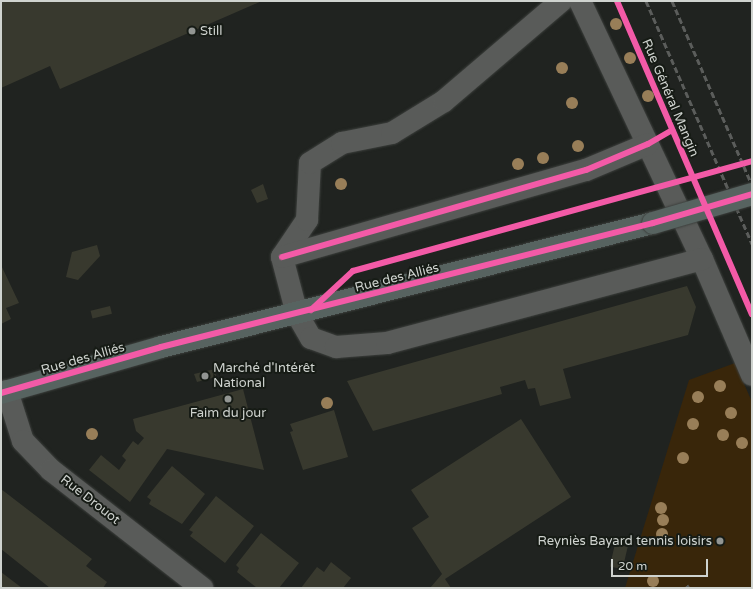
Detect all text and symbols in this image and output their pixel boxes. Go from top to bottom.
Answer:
place label: Still [200,23,222,39]
marker: Still [187,26,197,36]
street label: Rue Général Mangin [638,37,702,159]
street label: Rue des Alliés [353,260,441,296]
street label: Rue des Alliés [40,340,126,378]
place label: Marché d'Intérêt National [213,361,315,392]
marker: Marché d'Intérêt National [200,371,210,381]
marker: Faim du jour [223,394,233,404]
place label: Faim du jour [190,405,266,421]
street label: Rue Drouot [57,472,123,528]
place label: Reyniès Bayard tennis loisirs [538,533,712,549]
marker: Reyniès Bayard tennis loisirs [715,536,725,546]
scale bar [613,551,710,577]
text: 20 m [618,559,647,573]

